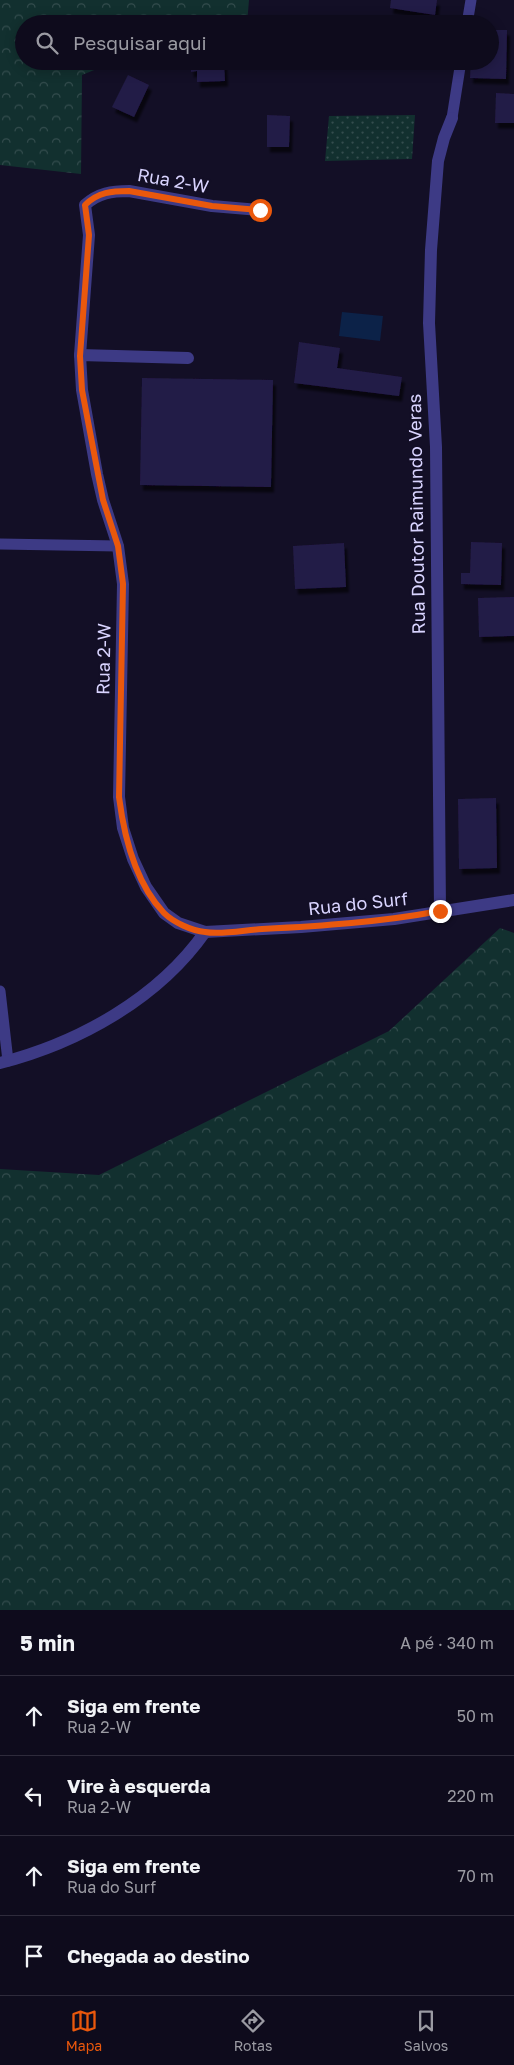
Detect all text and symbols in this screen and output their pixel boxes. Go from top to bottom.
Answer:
search box [15,15,499,70]
icon: search [33,29,61,57]
text: Pesquisar aqui [73,31,207,54]
street label: Rua 2-W [136,163,211,197]
route start [249,199,272,222]
street label: Rua Doutor Raimundo Veras [403,394,429,634]
street label: Rua 2-W [91,623,115,695]
street label: Rua do Surf [307,887,409,919]
route end [429,900,452,923]
text: 5 min [20,1630,75,1656]
text: A pé · 340 m [400,1633,494,1653]
text: Siga em frente [67,1694,201,1717]
icon: ahead [20,1702,48,1730]
text: 50 m [457,1706,494,1726]
text: Rua 2-W [67,1717,131,1737]
text: Vire à esquerda [67,1774,210,1797]
icon: left [20,1782,48,1810]
text: 220 m [447,1786,494,1806]
text: Rua 2-W [67,1797,131,1817]
text: Siga em frente [67,1854,201,1877]
icon: ahead [20,1862,48,1890]
text: 70 m [457,1866,494,1886]
text: Rua do Surf [67,1877,156,1897]
icon: arrive [20,1942,48,1970]
text: Chegada ao destino [67,1944,250,1967]
tab: Mapa [66,2007,102,2054]
tab: Rotas [234,2007,272,2054]
tab: Salvos [404,2007,448,2054]

